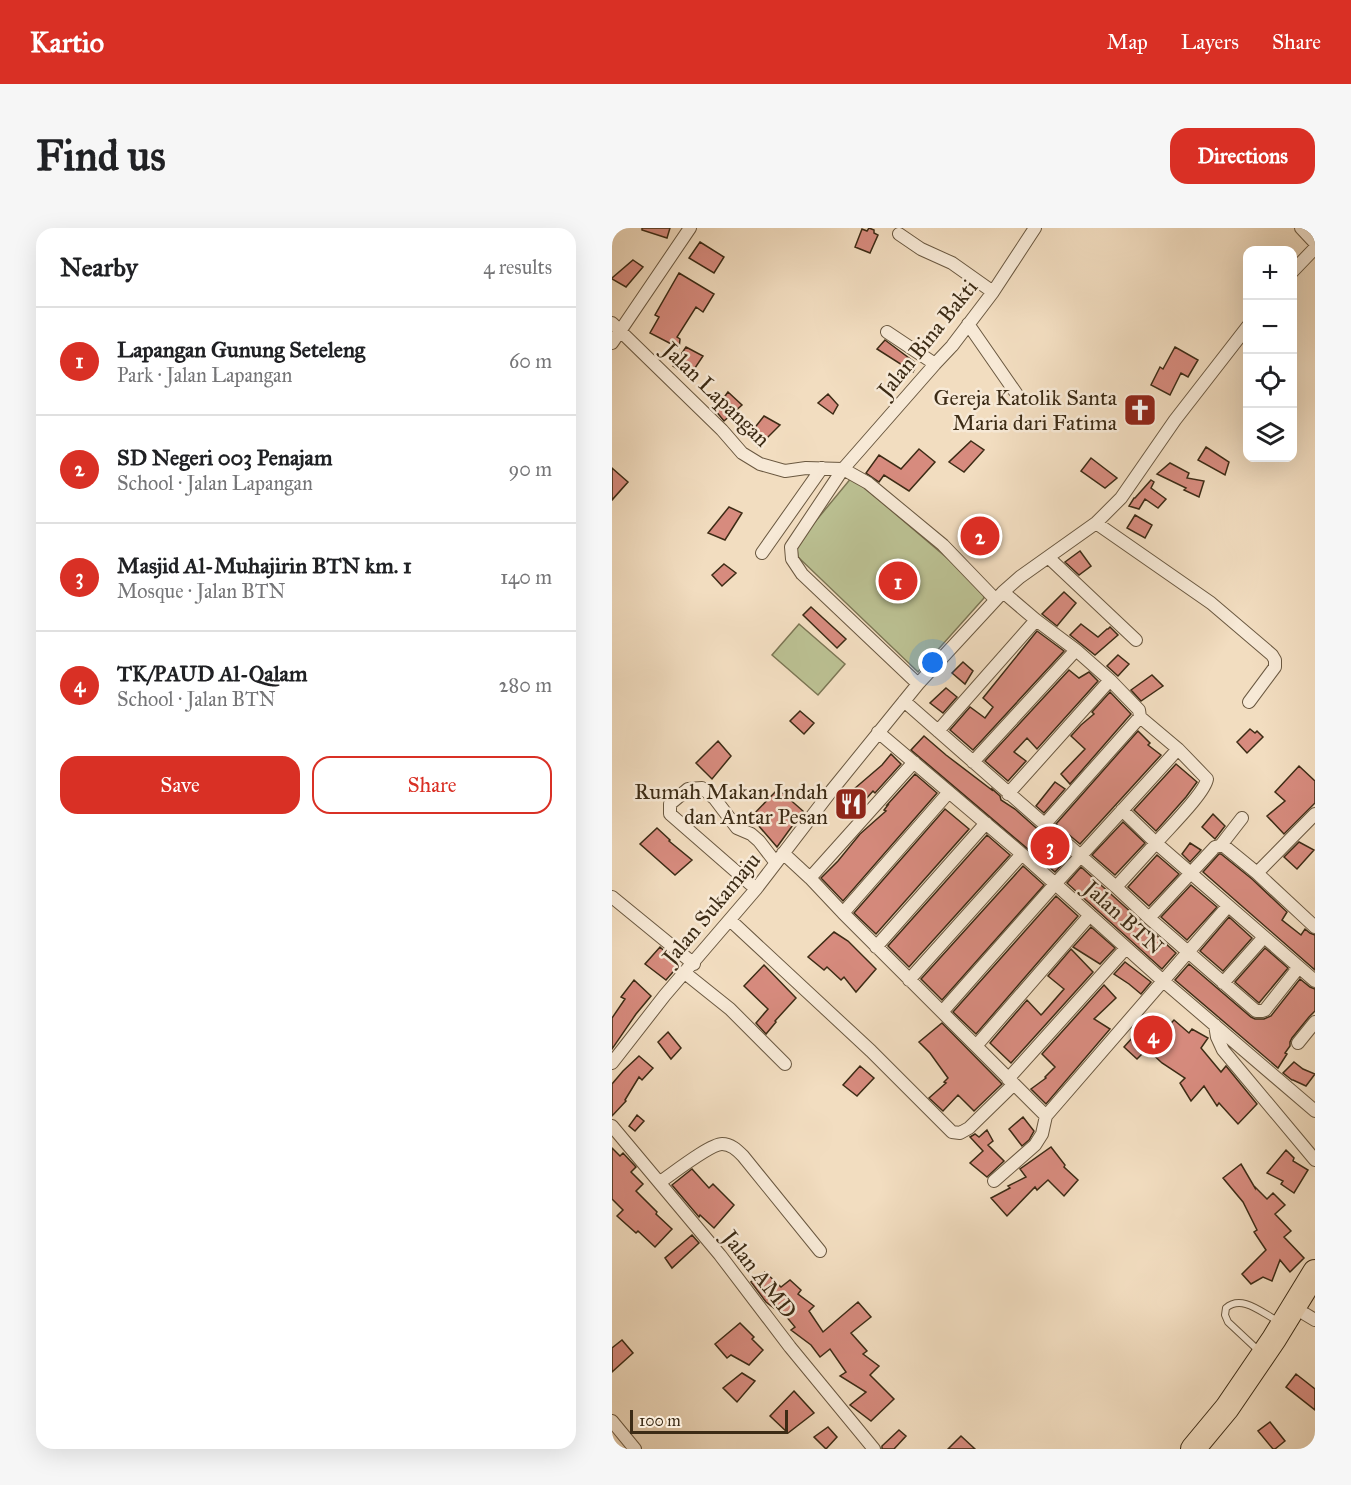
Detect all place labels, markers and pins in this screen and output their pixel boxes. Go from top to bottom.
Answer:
place label: Gereja Katolik Santa Maria dari Fatima [933,384,1118,436]
church icon: Gereja Katolik Santa Maria dari Fatima [1122,392,1158,428]
pin: 2 [960,514,1000,558]
pin: 1 [878,558,918,604]
place label: Rumah Makan Indah dan Antar Pesan [634,778,828,830]
restaurant icon: Rumah Makan Indah dan Antar Pesan [833,786,869,822]
pin: 3 [1030,824,1070,868]
pin: 4 [1134,1012,1172,1058]

